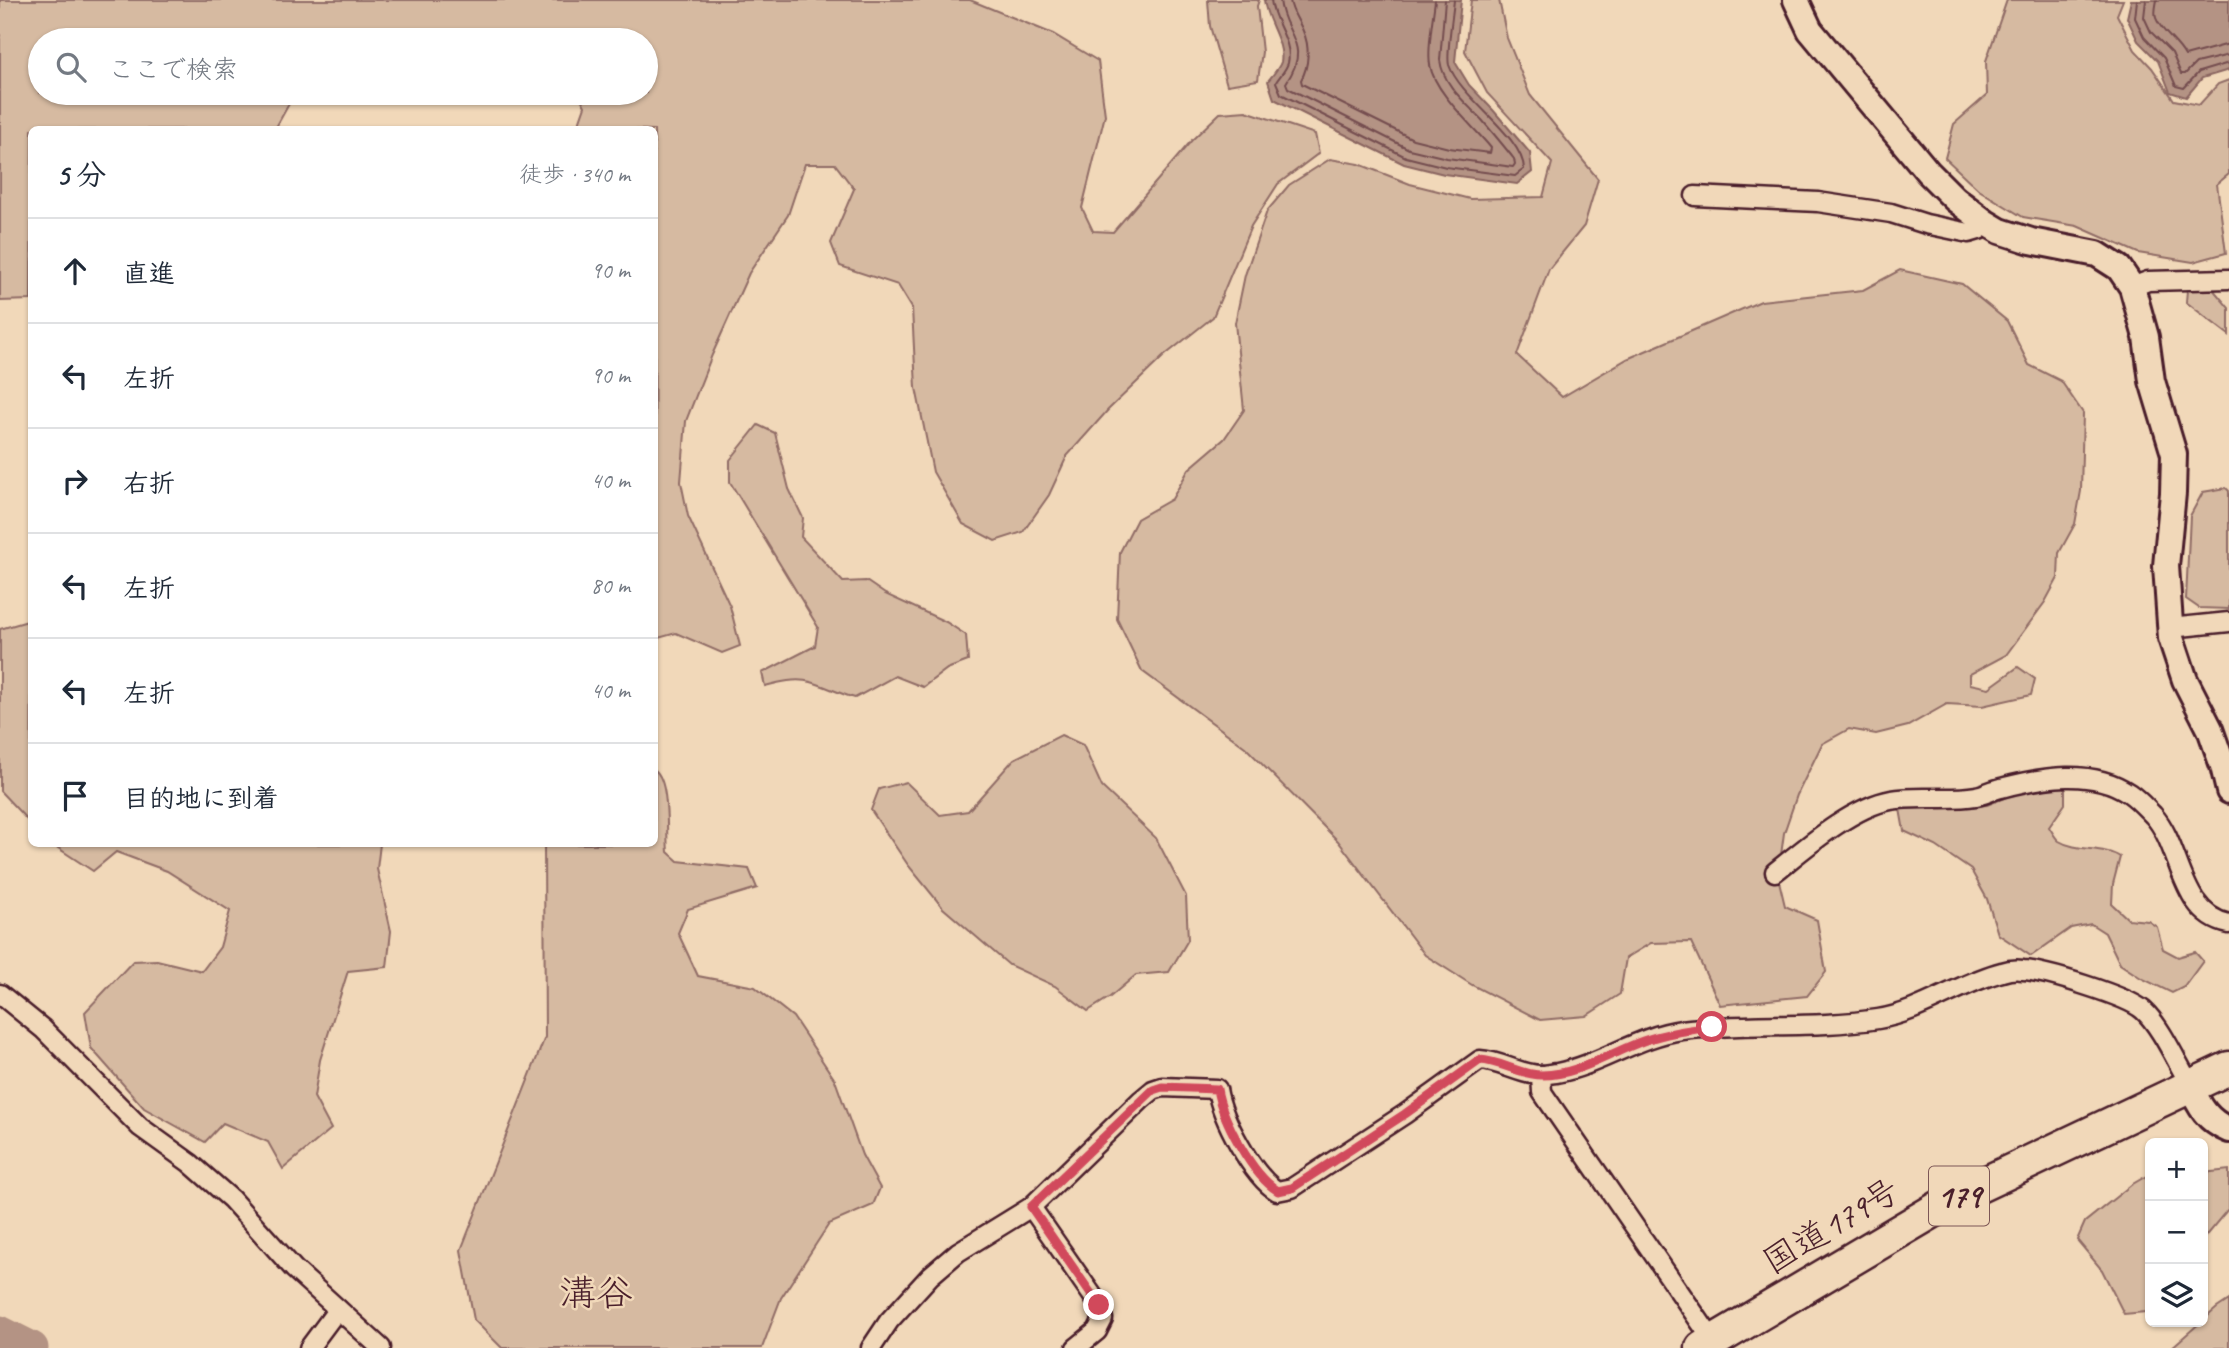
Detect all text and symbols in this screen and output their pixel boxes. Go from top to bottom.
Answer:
search box [28,28,658,105]
icon: search [52,48,90,86]
text: ここで検索 [108,53,238,86]
text: 5 分 [56,156,106,194]
text: 徒歩 · 340 m [519,160,630,189]
icon: ahead [56,252,94,290]
text: 90 m [591,256,630,285]
text: 直進 [123,257,175,290]
icon: left [56,357,94,395]
text: 90 m [591,361,630,390]
text: 左折 [123,362,175,395]
icon: right [56,462,94,500]
text: 40 m [591,466,630,495]
text: 右折 [123,467,175,500]
icon: left [56,567,94,605]
text: 80 m [591,571,630,600]
text: 左折 [123,572,175,605]
icon: left [56,672,94,710]
text: 40 m [591,676,630,705]
text: 左折 [123,677,175,710]
icon: arrive [56,777,94,815]
text: 目的地に到着 [123,782,279,815]
route start [1696,1011,1727,1042]
map controls [2145,1138,2208,1327]
button: + [2145,1138,2208,1201]
road number: 179 [1929,1166,1989,1226]
street label: 国道179号 [1754,1168,1908,1284]
button: − [2145,1201,2208,1264]
button: layers [2145,1264,2208,1327]
district label: 溝谷 [559,1269,633,1316]
route end [1083,1289,1114,1320]

